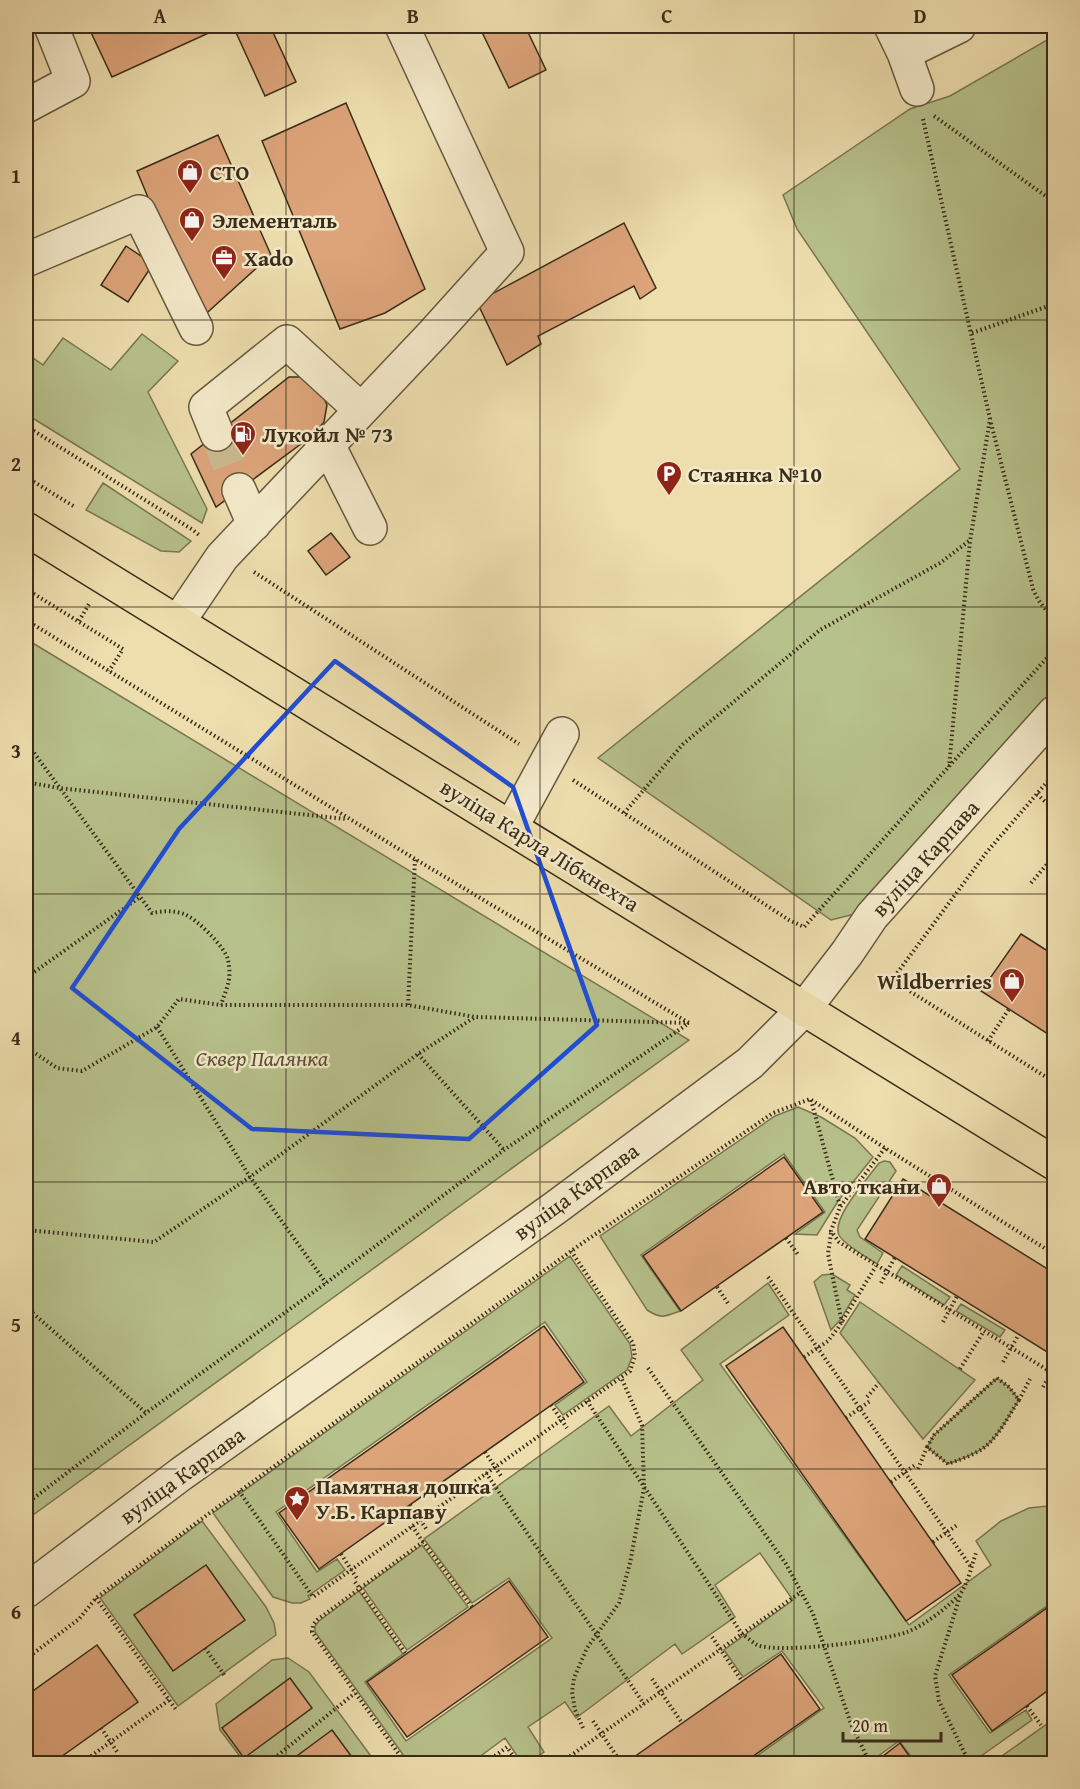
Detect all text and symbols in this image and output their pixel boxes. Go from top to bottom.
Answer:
text: A [154,1,167,30]
text: B [407,1,419,30]
text: C [661,1,673,30]
text: D [913,1,927,30]
place label: СТО [210,156,249,188]
shop icon: СТО [175,157,205,195]
text: 1 [11,161,21,190]
place label: Элементаль [212,204,337,236]
shop icon: Элементаль [177,205,207,243]
place label: Xado [244,242,294,274]
office icon: Xado [209,243,239,281]
place label: Лукойл № 73 [262,418,393,450]
fuel station icon: Лукойл № 73 [228,419,258,457]
text: 2 [11,449,21,478]
place label: Стаянка №10 [688,458,822,490]
parking icon: Стаянка №10 [654,459,684,497]
text: 3 [11,736,21,765]
street label: вуліца Карла Лібкнехта [434,771,646,920]
street label: вуліца Карпава [864,792,987,924]
place label: Wildberries [877,965,992,997]
shop icon: Wildberries [997,966,1027,1004]
text: 4 [11,1023,21,1052]
park label: Сквер Палянка [196,1042,328,1074]
street label: вуліца Карпава [507,1134,646,1247]
place label: Авто ткани [803,1170,920,1202]
shop icon: Авто ткани [924,1171,954,1209]
text: 5 [11,1310,21,1339]
street label: вуліца Карпава [113,1418,252,1531]
place label: Памятная дошка У.Б. Карпаву [316,1470,491,1527]
place icon: Памятная дошка У.Б. Карпаву [282,1484,312,1522]
text: 6 [11,1597,21,1626]
scale bar [843,1705,940,1743]
text: 20 m [852,1712,888,1739]

